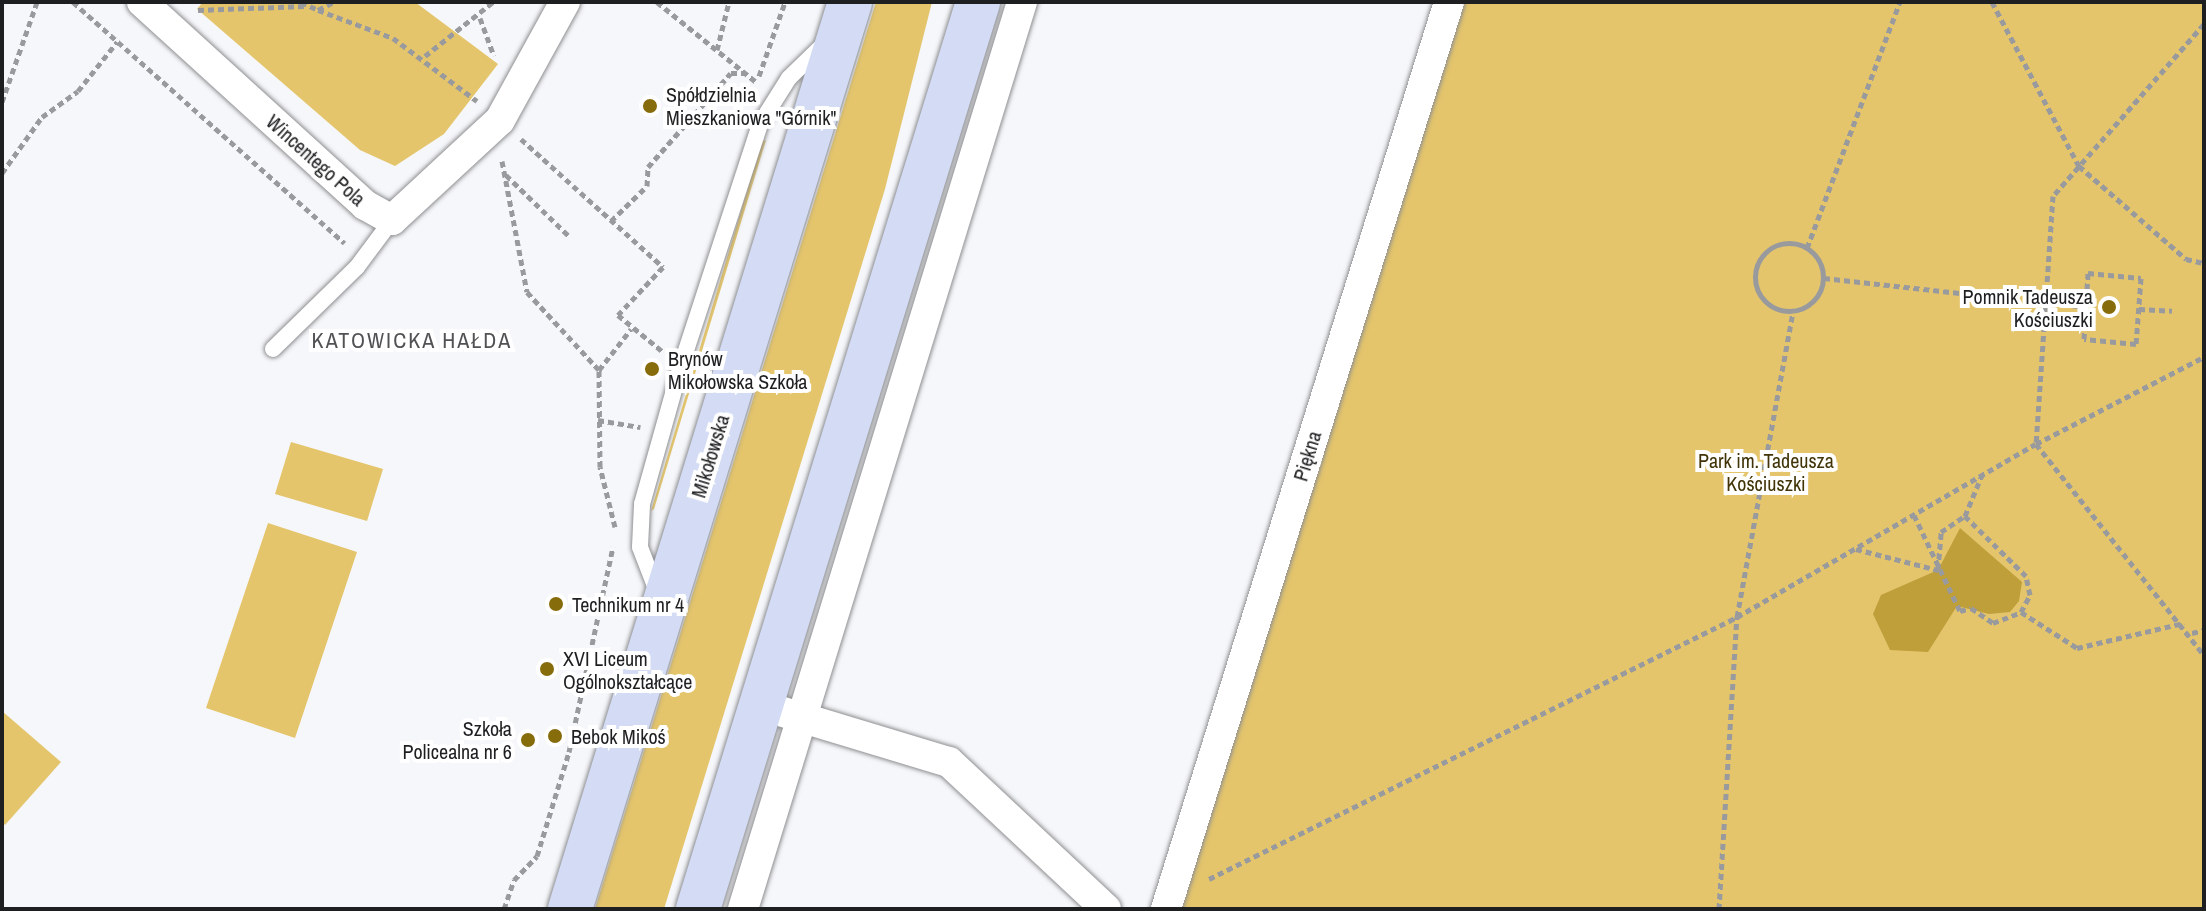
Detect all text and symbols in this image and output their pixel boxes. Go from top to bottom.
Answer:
place label: Spółdzielnia Mieszkaniowa "Górnik" [666,82,836,129]
marker: Spółdzielnia Mieszkaniowa "Górnik" [641,97,659,115]
street label: Wincentego Pola [262,109,370,211]
place label: Pomnik Tadeusza Kościuszki [1962,284,2093,331]
marker: Pomnik Tadeusza Kościuszki [2100,298,2118,316]
district label: KATOWICKA HAŁDA [311,328,513,354]
place label: Brynów Mikołowska Szkoła [668,346,807,393]
marker: Brynów Mikołowska Szkoła [643,360,661,378]
street label: Mikołowska [686,412,734,500]
street label: Piękna [1288,428,1326,484]
park label: Park im. Tadeusza Kościuszki [1698,448,1834,495]
place label: Technikum nr 4 [572,592,684,616]
marker: Technikum nr 4 [547,595,565,613]
place label: XVI Liceum Ogólnokształcące [563,646,692,693]
marker: XVI Liceum Ogólnokształcące [538,660,556,678]
place label: Szkoła Policealna nr 6 [403,716,512,763]
place label: Bebok Mikoś [571,724,666,748]
marker: Bebok Mikoś [546,727,564,745]
marker: Szkoła Policealna nr 6 [519,731,537,749]

